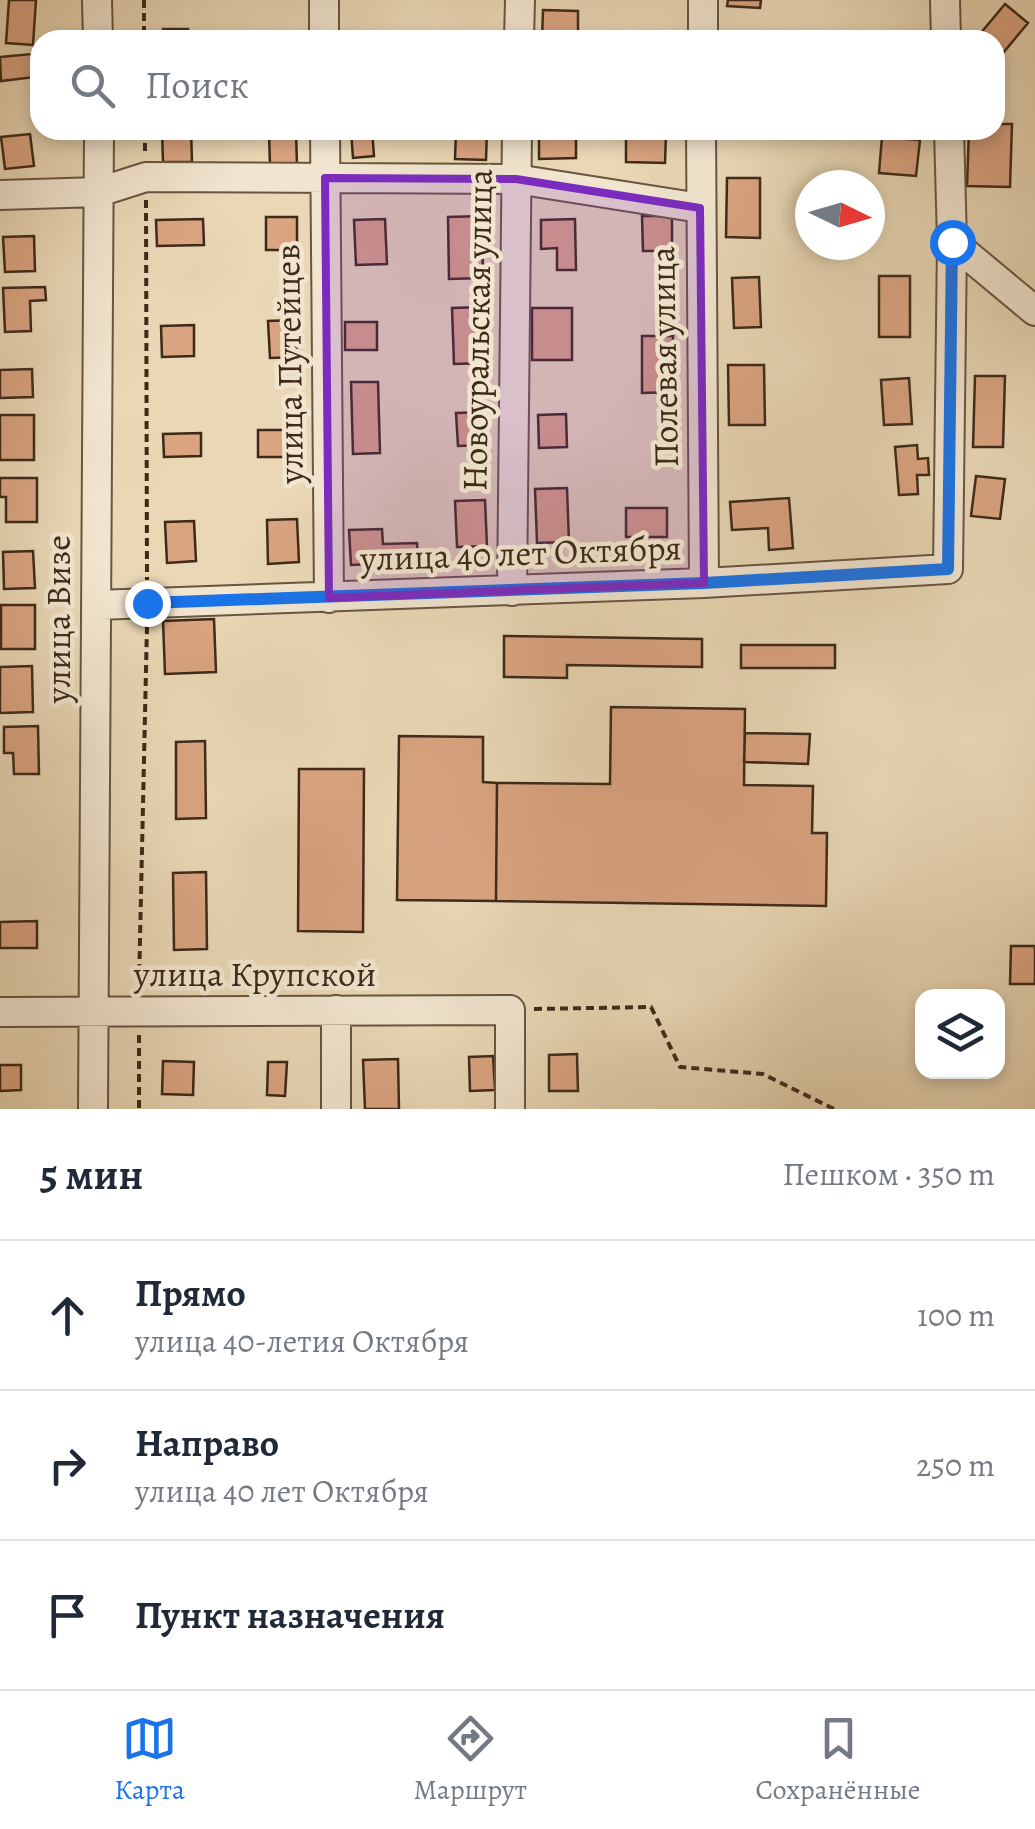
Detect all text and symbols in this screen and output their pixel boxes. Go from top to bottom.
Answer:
search box [30,30,1005,140]
icon: search [65,58,120,113]
text: Поиск [145,59,249,111]
street label: Новоуральская улица [450,168,504,492]
north arrow [795,170,885,260]
route start [930,220,976,266]
street label: улица Путейцев [263,244,315,485]
street label: Полевая улица [638,246,690,468]
street label: улица 40 лет Октября [359,523,682,583]
street label: улица Визе [34,535,82,704]
route end [125,581,171,627]
street label: улица Крупской [133,950,376,998]
map controls [915,989,1005,1079]
button: layers [915,989,1005,1079]
text: 5 мин [40,1146,143,1203]
text: Пешком · 350 m [782,1152,995,1196]
text: Прямо [135,1267,246,1319]
icon: ahead [40,1288,95,1343]
text: 100 m [917,1293,995,1337]
text: улица 40-летия Октября [135,1319,469,1363]
text: Направо [135,1417,279,1469]
icon: right [40,1438,95,1493]
text: 250 m [916,1443,995,1487]
text: улица 40 лет Октября [135,1469,429,1513]
icon: arrive [40,1588,95,1643]
text: Пункт назначения [135,1589,445,1641]
tab: Карта [114,1711,185,1809]
tab: Маршрут [414,1711,527,1809]
tab: Сохранённые [756,1711,921,1809]

